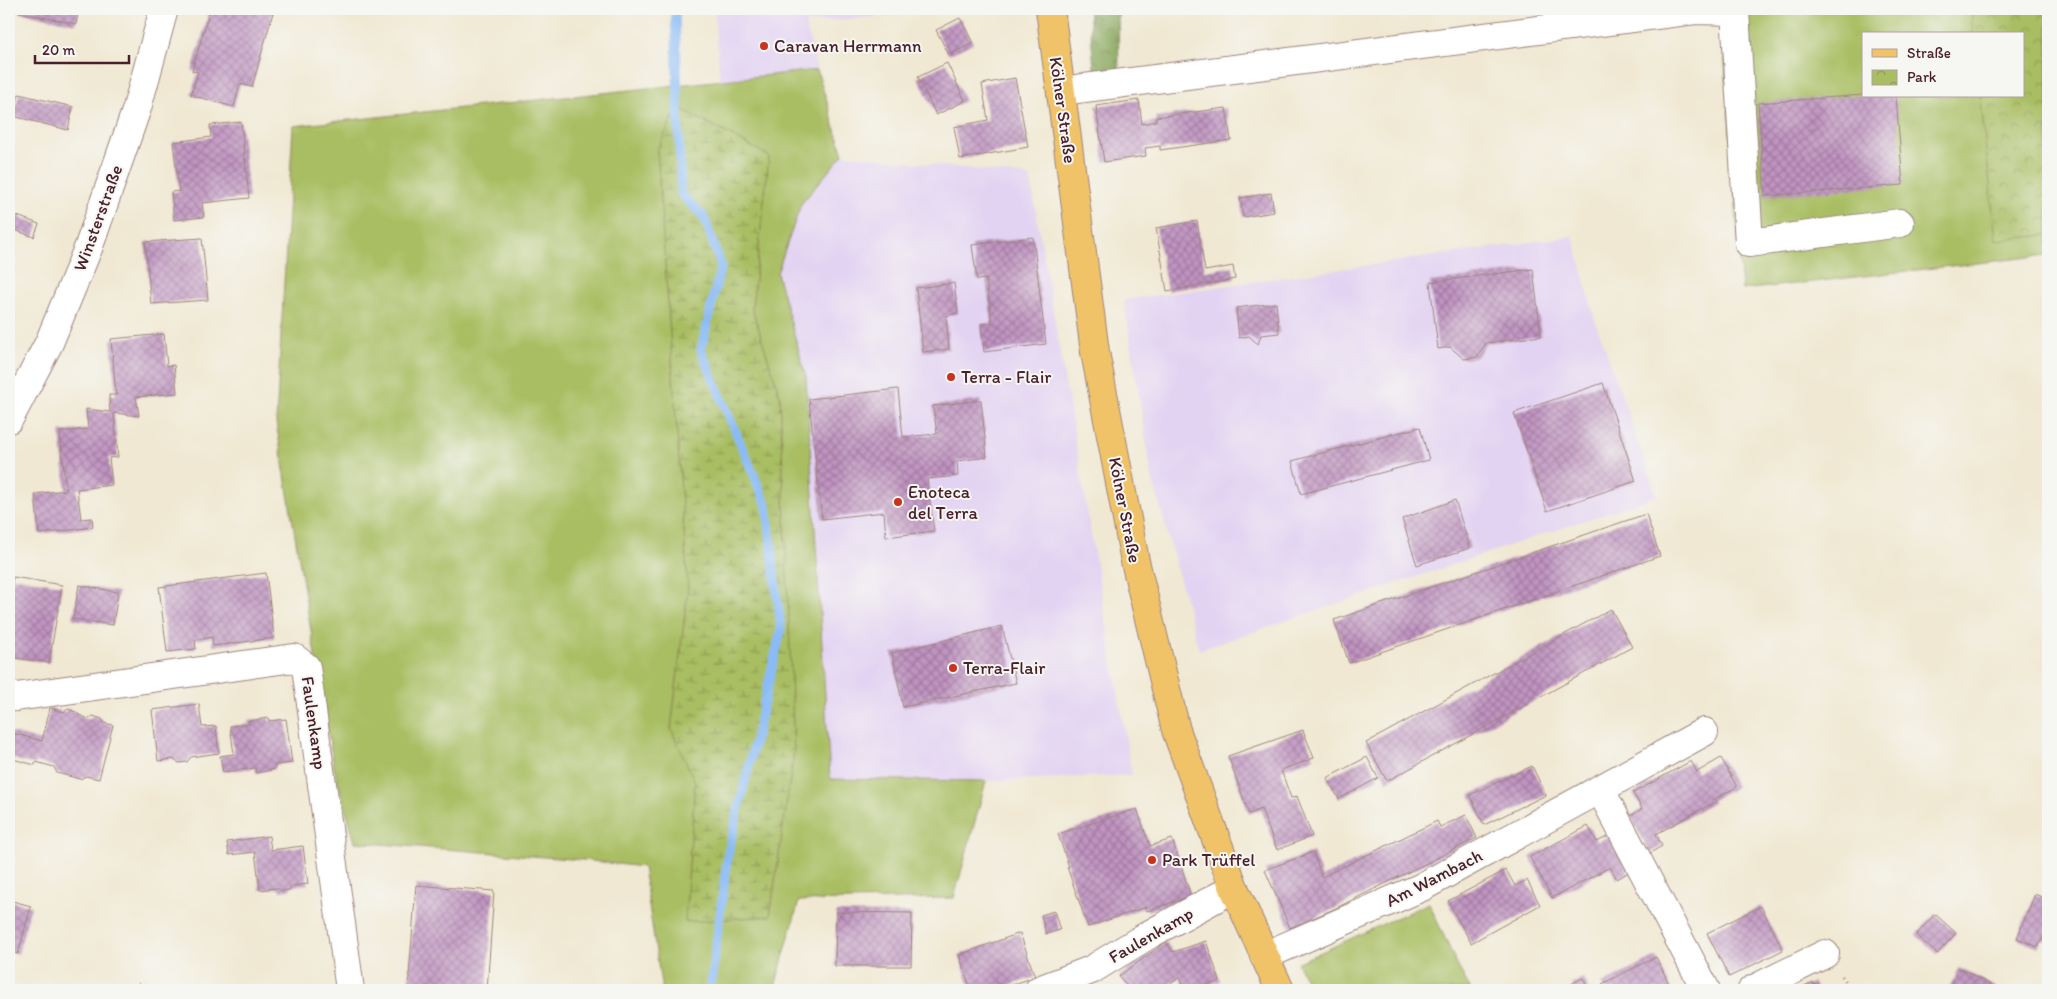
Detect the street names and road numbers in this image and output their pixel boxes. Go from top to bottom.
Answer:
street label: Kölner Straße [1045,55,1081,165]
street label: Winsterstraße [69,162,127,274]
street label: Kölner Straße [1104,455,1146,565]
street label: Faulenkamp [297,675,331,771]
street label: Am Wambach [1382,844,1486,912]
street label: Faulenkamp [1105,902,1197,968]

